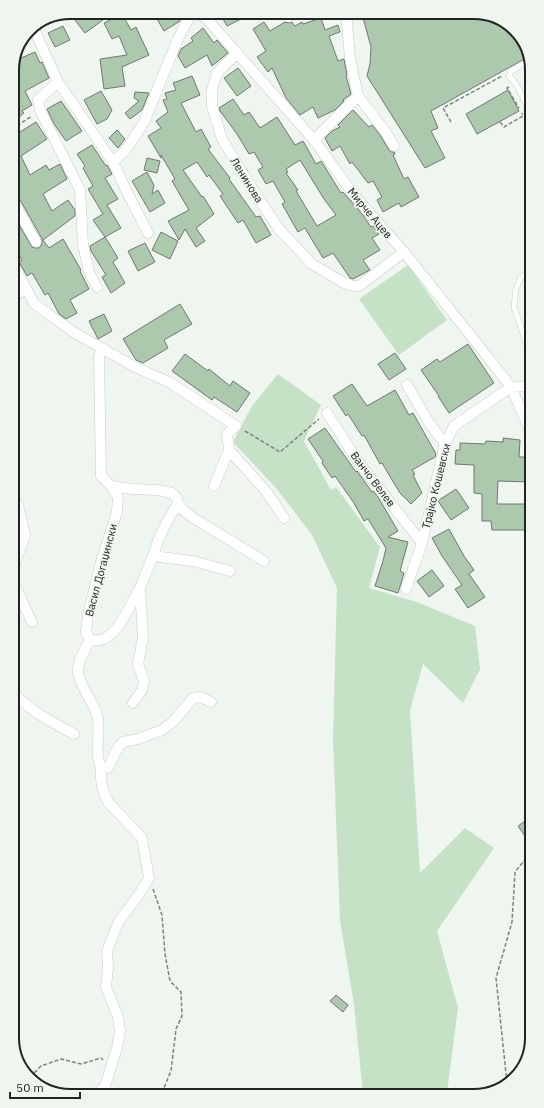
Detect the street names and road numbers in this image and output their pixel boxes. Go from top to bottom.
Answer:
street label: Ленинова [228,155,267,205]
street label: Мирче Ацев [345,185,395,241]
street label: Трајко Кошевски [419,442,453,530]
street label: Ванчо Велев [348,449,398,509]
street label: Васил Догаџински [82,522,120,618]

